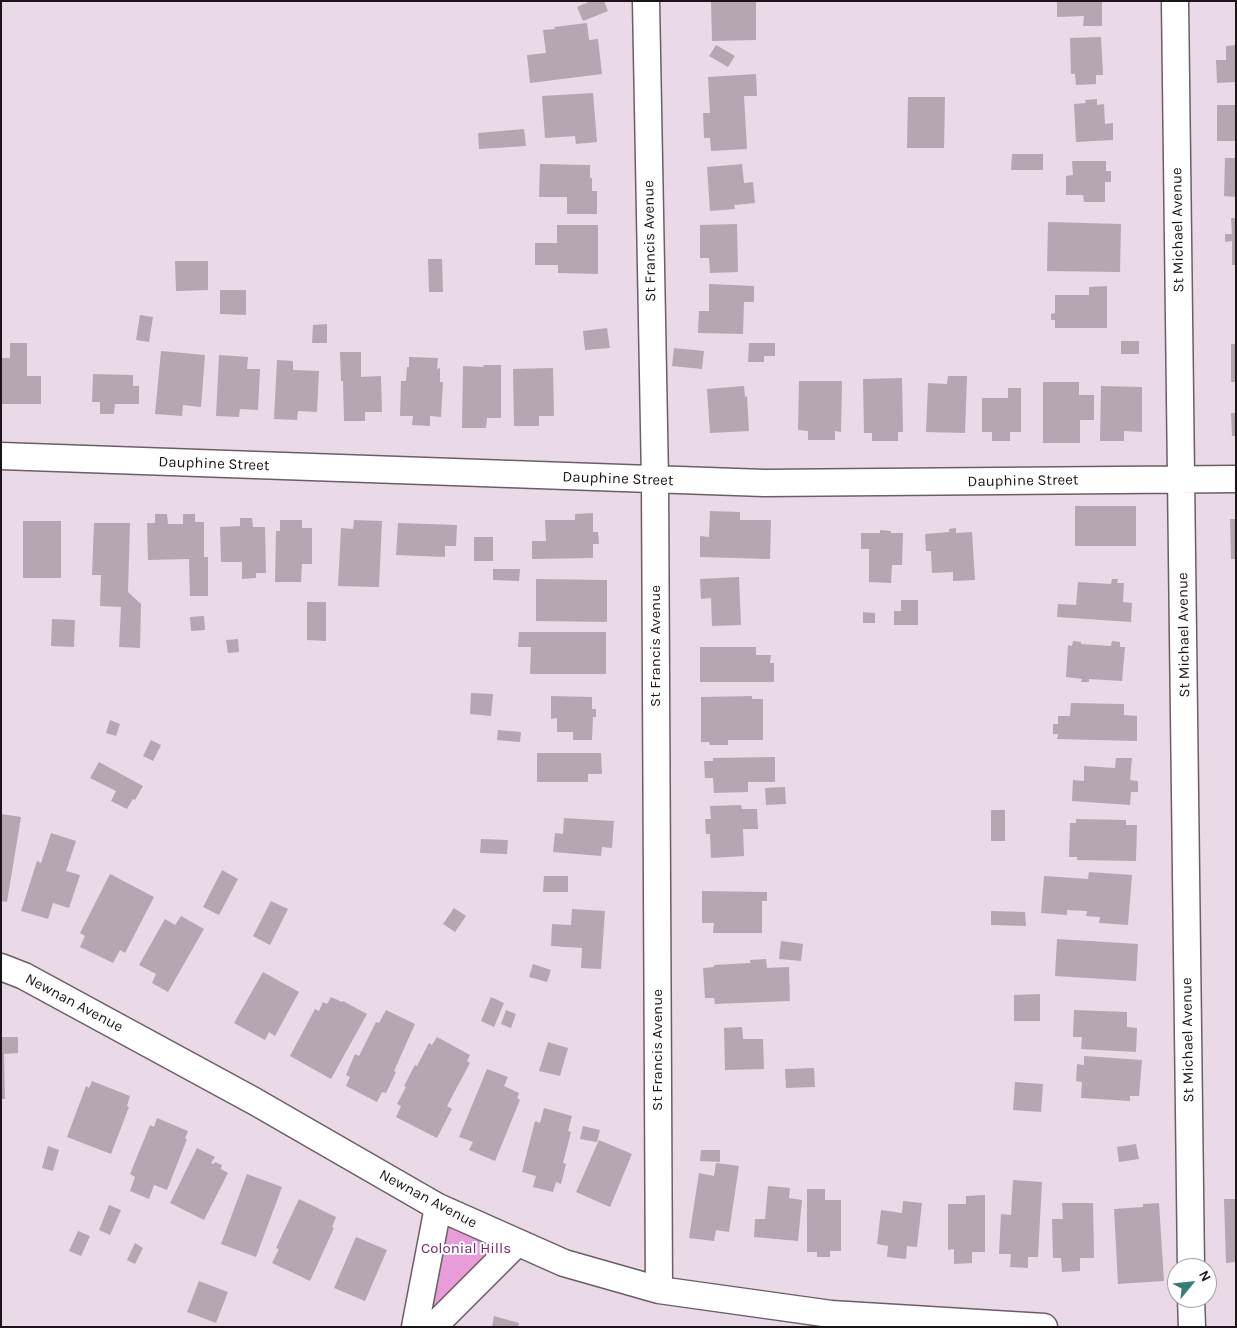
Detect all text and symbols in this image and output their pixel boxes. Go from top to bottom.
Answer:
street label: St Michael Avenue [1168,167,1188,293]
street label: St Francis Avenue [640,180,660,302]
street label: Dauphine Street [158,453,270,475]
street label: Dauphine Street [562,468,674,490]
street label: Dauphine Street [967,471,1079,491]
street label: St Michael Avenue [1174,572,1194,698]
street label: St Francis Avenue [647,585,665,707]
street label: Newnan Avenue [22,970,126,1036]
street label: St Michael Avenue [1178,977,1198,1103]
street label: St Francis Avenue [649,989,667,1111]
street label: Newnan Avenue [376,1166,480,1232]
park label: Colonial Hills [421,1240,511,1258]
north arrow [1167,1258,1217,1308]
text: N [1195,1268,1215,1285]

